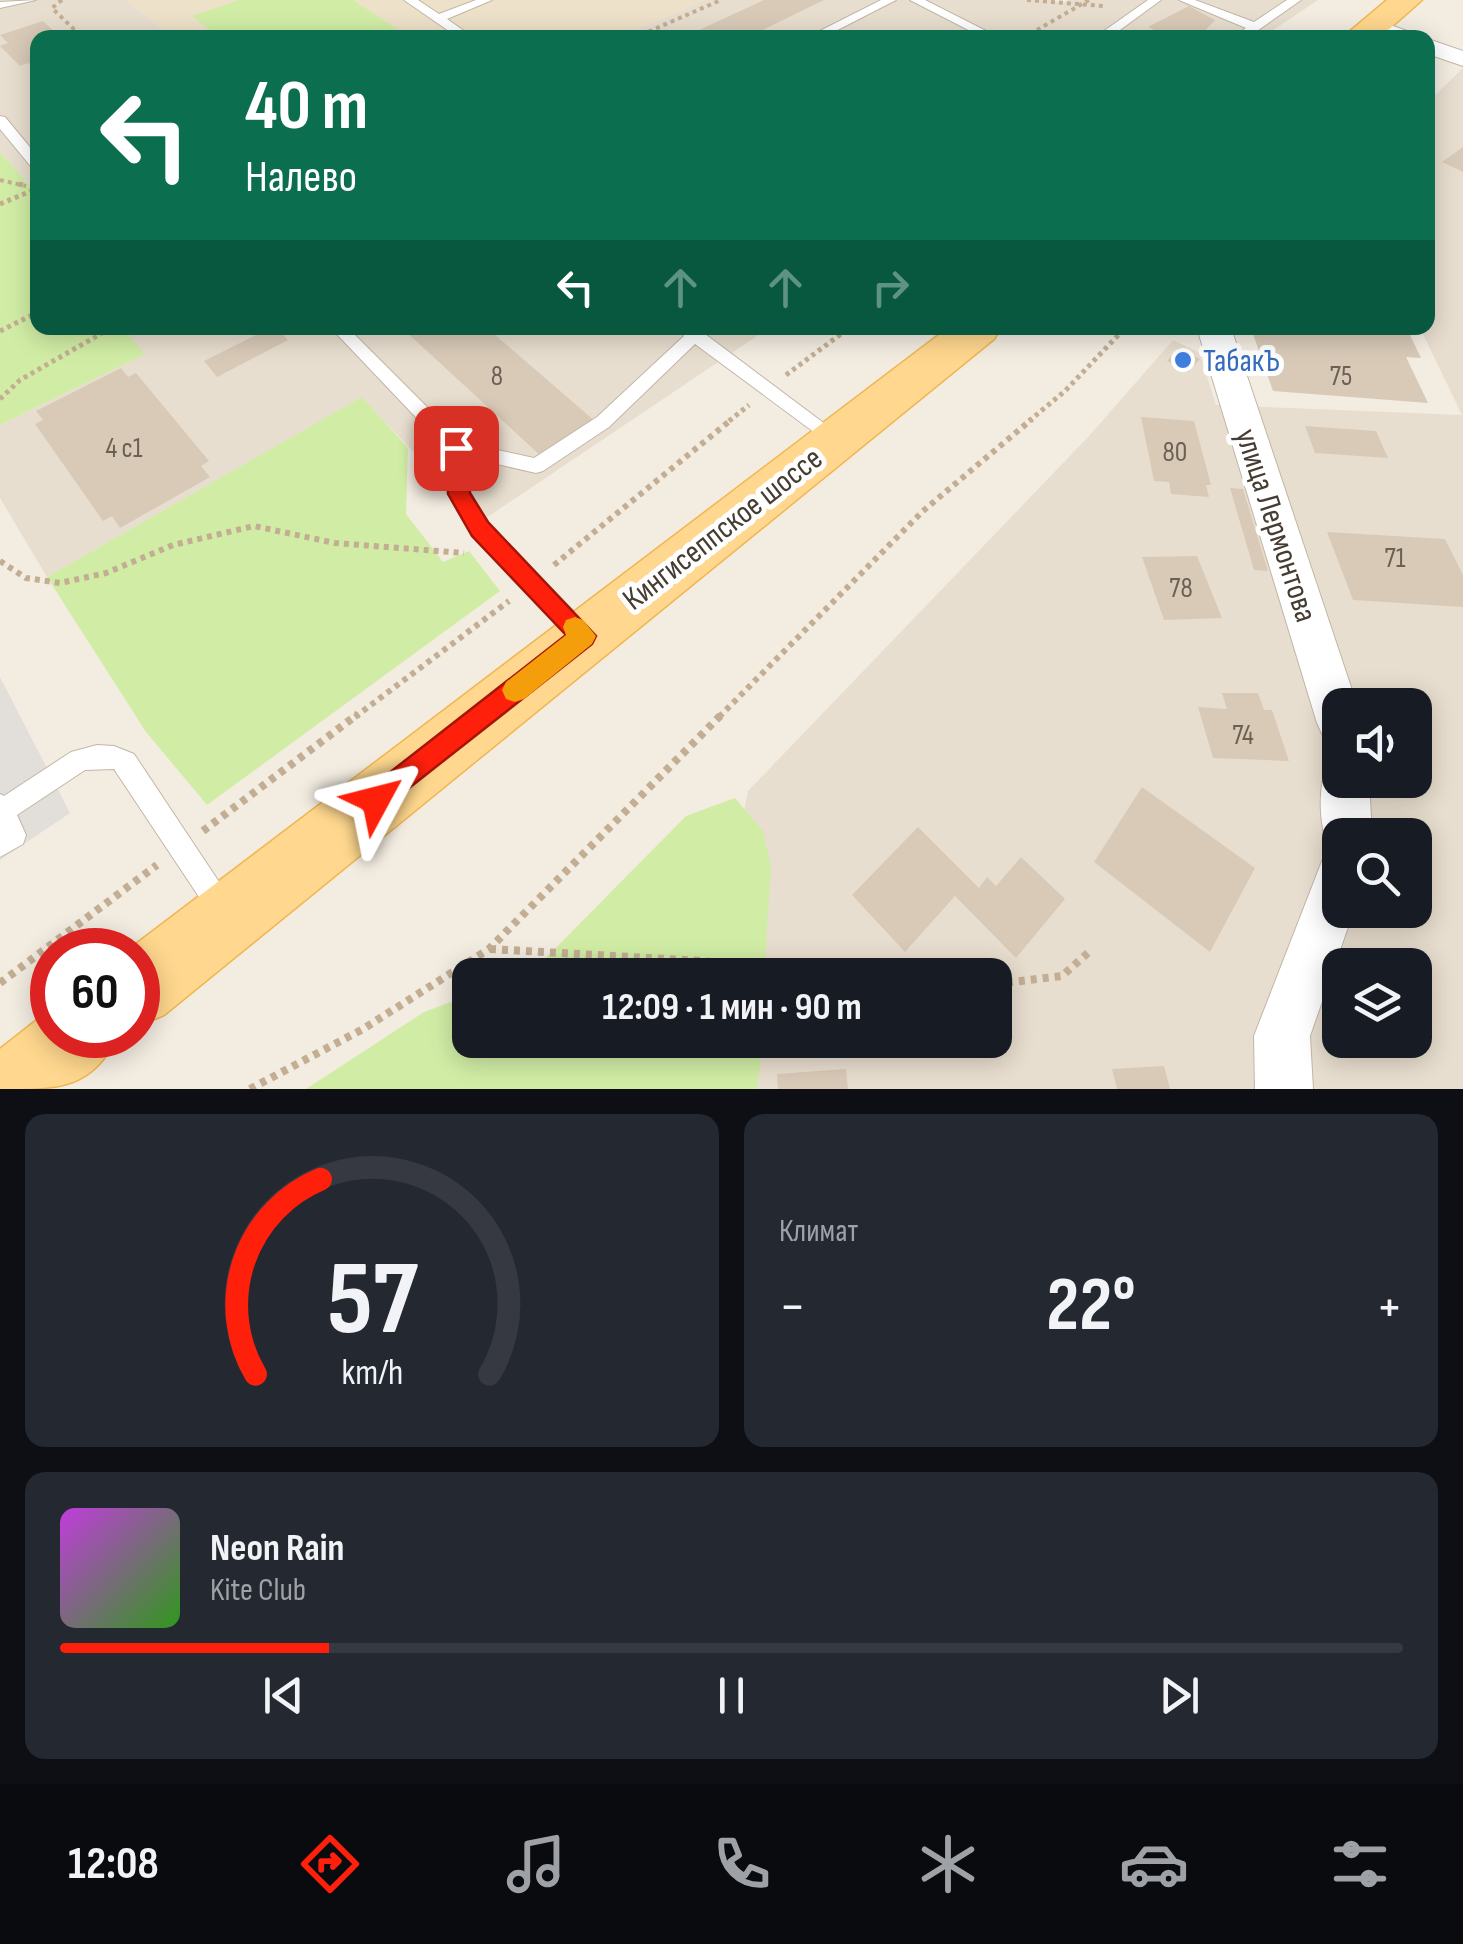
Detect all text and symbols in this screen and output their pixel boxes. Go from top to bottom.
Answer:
text: 40 m [245,65,368,149]
icon: left [80,70,210,200]
text: Налево [245,150,357,205]
icon: left [548,260,603,315]
icon: ahead [653,260,708,315]
icon: ahead [758,260,813,315]
icon: right [863,260,918,315]
place label: ТабакЪ [1203,342,1280,381]
marker: ТабакЪ [1172,349,1194,371]
house number: 8 [491,360,503,393]
house number: 75 [1330,360,1352,393]
pin [414,406,499,491]
icon: arrive [429,421,484,476]
street label: улица Лермонтова [1226,424,1325,627]
house number: 4 с1 [105,432,143,465]
house number: 80 [1163,436,1187,469]
street label: Кингисеппское шоссе [615,439,831,619]
house number: 71 [1384,542,1406,575]
house number: 78 [1169,572,1193,605]
map controls [1322,688,1432,1058]
button: sound [1322,688,1432,798]
house number: 74 [1232,719,1254,752]
position arrow [324,748,428,852]
button: search [1322,818,1432,928]
speed limit sign: 60 [30,928,160,1058]
button: layers [1322,948,1432,1058]
text: 12:09 · 1 мин · 90 m [602,985,862,1030]
text: Климат [779,1212,858,1251]
text: 57 [327,1238,418,1363]
text: 22° [1046,1261,1136,1352]
text: − [779,1274,806,1341]
text: + [1376,1274,1403,1341]
text: km/h [341,1352,403,1395]
text: Neon Rain [210,1526,344,1571]
text: Kite Club [210,1571,306,1610]
icon: previous [256,1668,311,1723]
icon: pause [704,1668,759,1723]
icon: next [1152,1668,1207,1723]
icon: directions [295,1829,365,1899]
icon: music [501,1829,571,1899]
icon: phone [707,1829,777,1899]
icon: climate [913,1829,983,1899]
icon: car [1119,1829,1189,1899]
icon: filters [1325,1829,1395,1899]
text: 12:08 [68,1837,159,1892]

